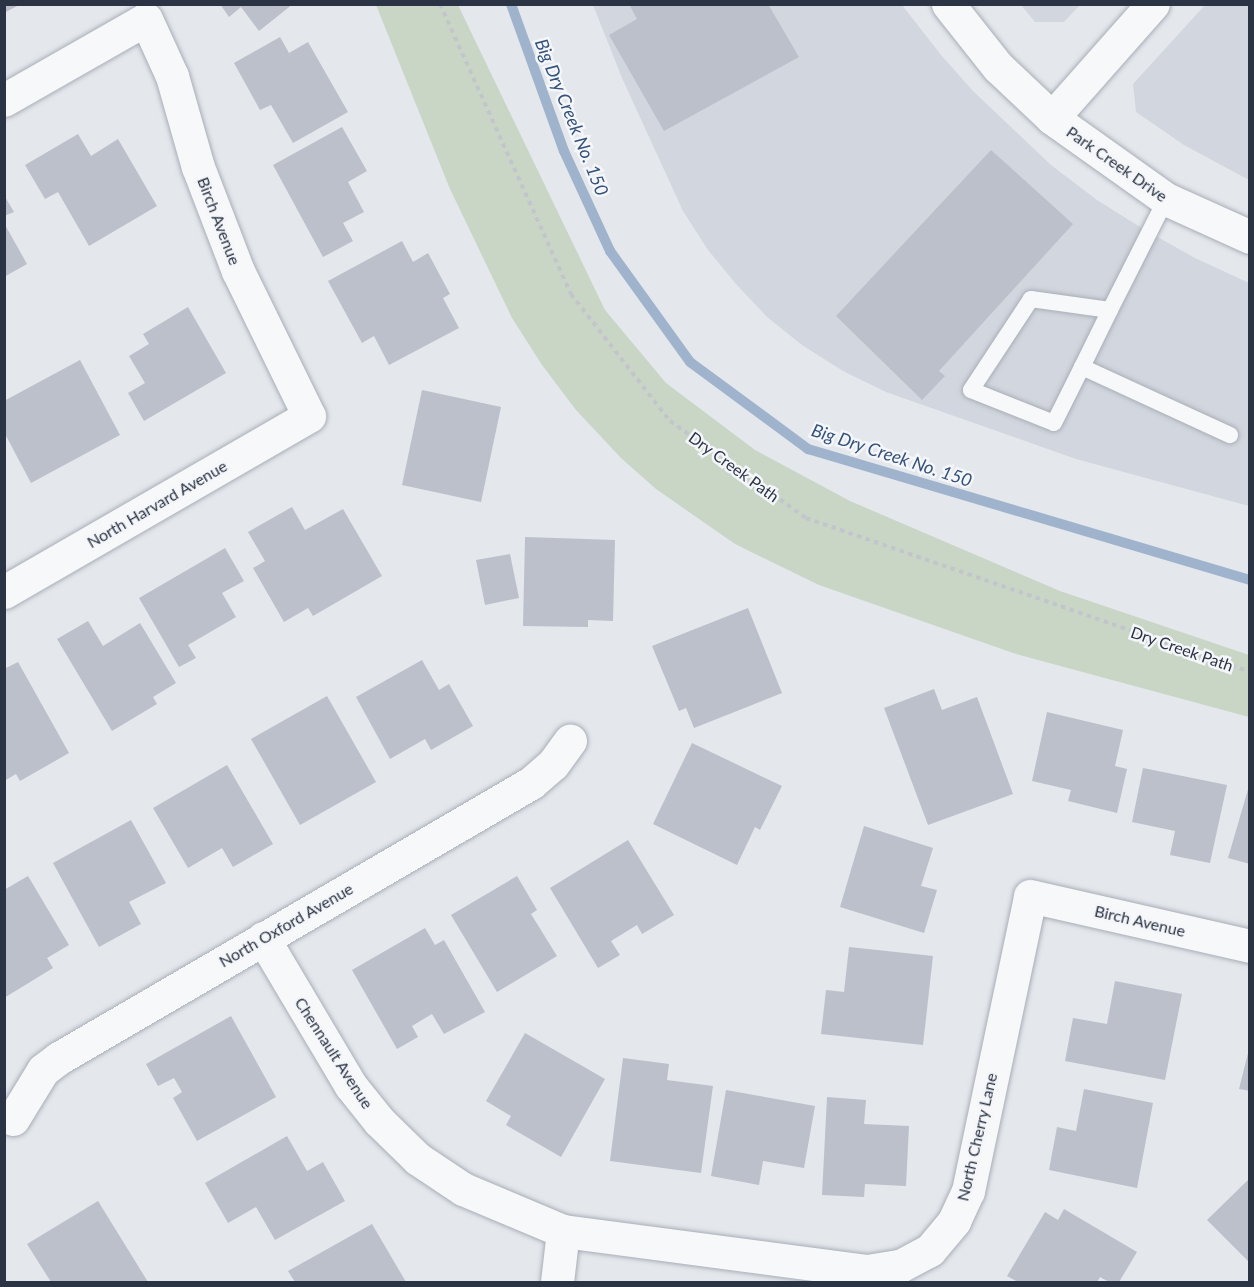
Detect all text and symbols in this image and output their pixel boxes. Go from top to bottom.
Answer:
water label: Big Dry Creek No. 150 [531,35,613,199]
street label: Park Creek Drive [1063,122,1171,206]
street label: Birch Avenue [193,174,245,268]
water label: Big Dry Creek No. 150 [809,419,975,491]
street label: Dry Creek Path [685,428,783,506]
street label: North Harvard Avenue [83,456,231,552]
street label: Dry Creek Path [1128,622,1236,676]
street label: North Oxford Avenue [215,879,357,971]
street label: Birch Avenue [1092,901,1188,941]
street label: Chennault Avenue [291,994,377,1112]
street label: North Cherry Lane [953,1071,1001,1203]

